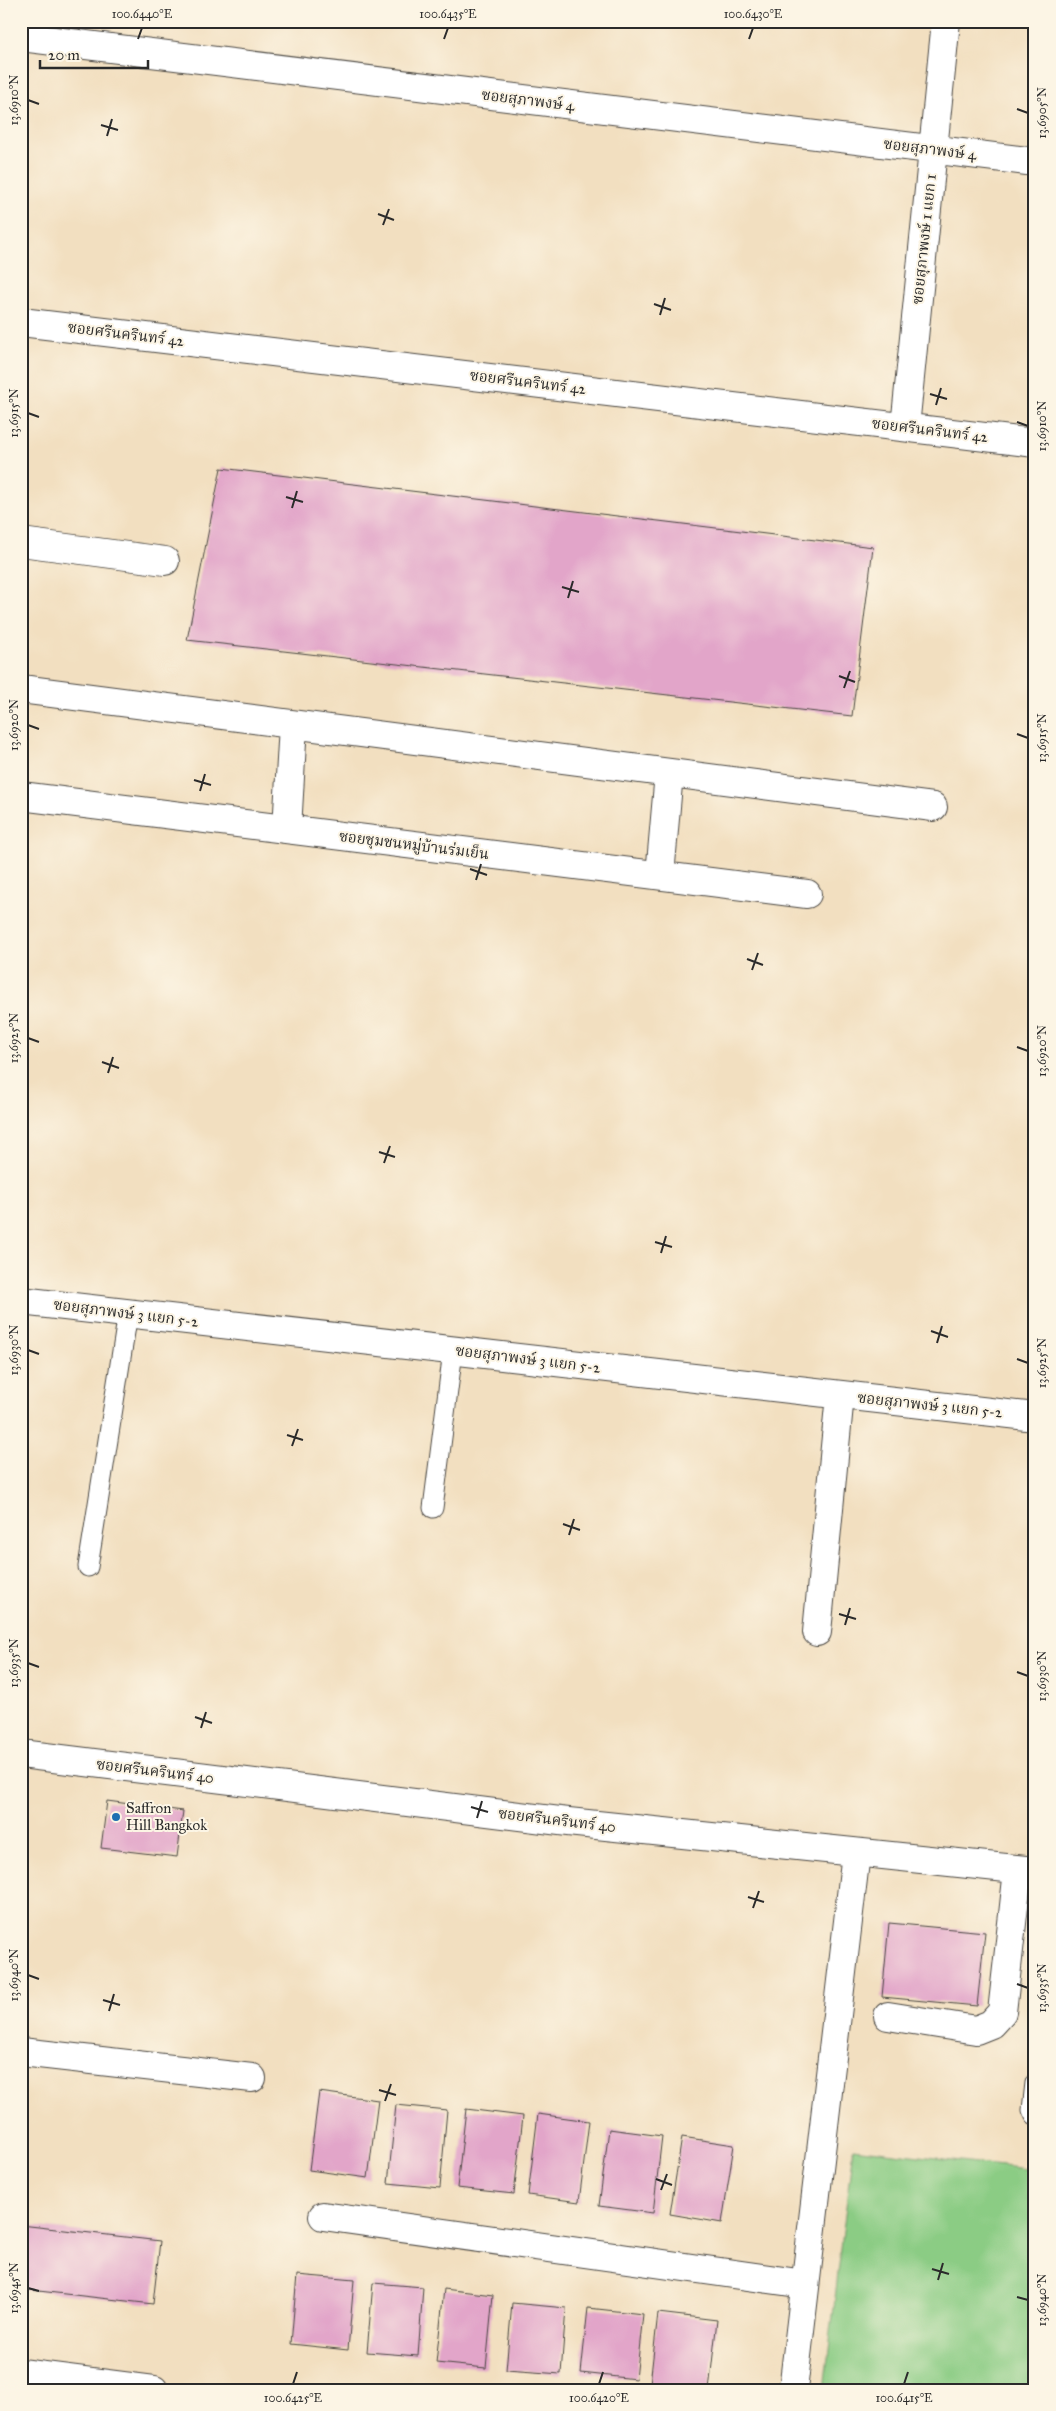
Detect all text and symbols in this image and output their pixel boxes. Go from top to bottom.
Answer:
text: 100.6440°E [112,7,173,21]
text: 100.6435°E [419,7,477,21]
text: 100.6430°E [724,7,783,21]
scale bar [40,38,148,70]
text: 20 m [48,46,80,64]
text: 13.6910°N [7,75,21,125]
street label: ซอยสุภาพงษ์ 4 [480,84,576,117]
text: 13.6905°N [1035,87,1049,139]
street label: ซอยสุภาพงษ์ 4 [882,133,978,166]
street label: ซอยสุภาพงษ์ 1 แยก 1 [907,173,942,305]
street label: ซอยศรีนครินทร์ 42 [67,317,186,350]
street label: ซอยศรีนครินทร์ 42 [469,365,588,398]
text: 13.6915°N [7,388,21,438]
text: 13.6910°N [1035,401,1049,451]
street label: ซอยศรีนครินทร์ 42 [871,413,990,446]
text: 13.6920°N [7,699,21,751]
text: 13.6915°N [1035,713,1049,763]
street label: ซอยชุมชนหมู่บ้านร่มเย็น [338,827,490,865]
text: 13.6925°N [7,1013,21,1063]
text: 13.6920°N [1035,1025,1049,1077]
street label: ซอยสุภาพงษ์ 3 แยก 5-2 [52,1294,200,1333]
text: 13.6930°N [7,1325,21,1375]
text: 13.6925°N [1035,1338,1049,1388]
street label: ซอยสุภาพงษ์ 3 แยก 5-2 [454,1340,602,1379]
street label: ซอยสุภาพงษ์ 3 แยก 5-2 [856,1387,1004,1424]
text: 13.6935°N [7,1638,21,1688]
text: 13.6930°N [1035,1651,1049,1701]
street label: ซอยศรีนครินทร์ 40 [95,1754,215,1787]
place label: Saffron Hill Bangkok [126,1799,207,1834]
street label: ซอยศรีนครินทร์ 40 [497,1803,617,1836]
marker: Saffron Hill Bangkok [110,1811,122,1823]
text: 13.6940°N [7,1949,21,2001]
text: 13.6935°N [1035,1963,1049,2013]
text: 13.6945°N [7,2262,21,2314]
text: 13.6940°N [1035,2274,1049,2326]
text: 100.6425°E [264,2391,323,2405]
text: 100.6420°E [569,2391,629,2405]
text: 100.6415°E [875,2391,933,2405]

